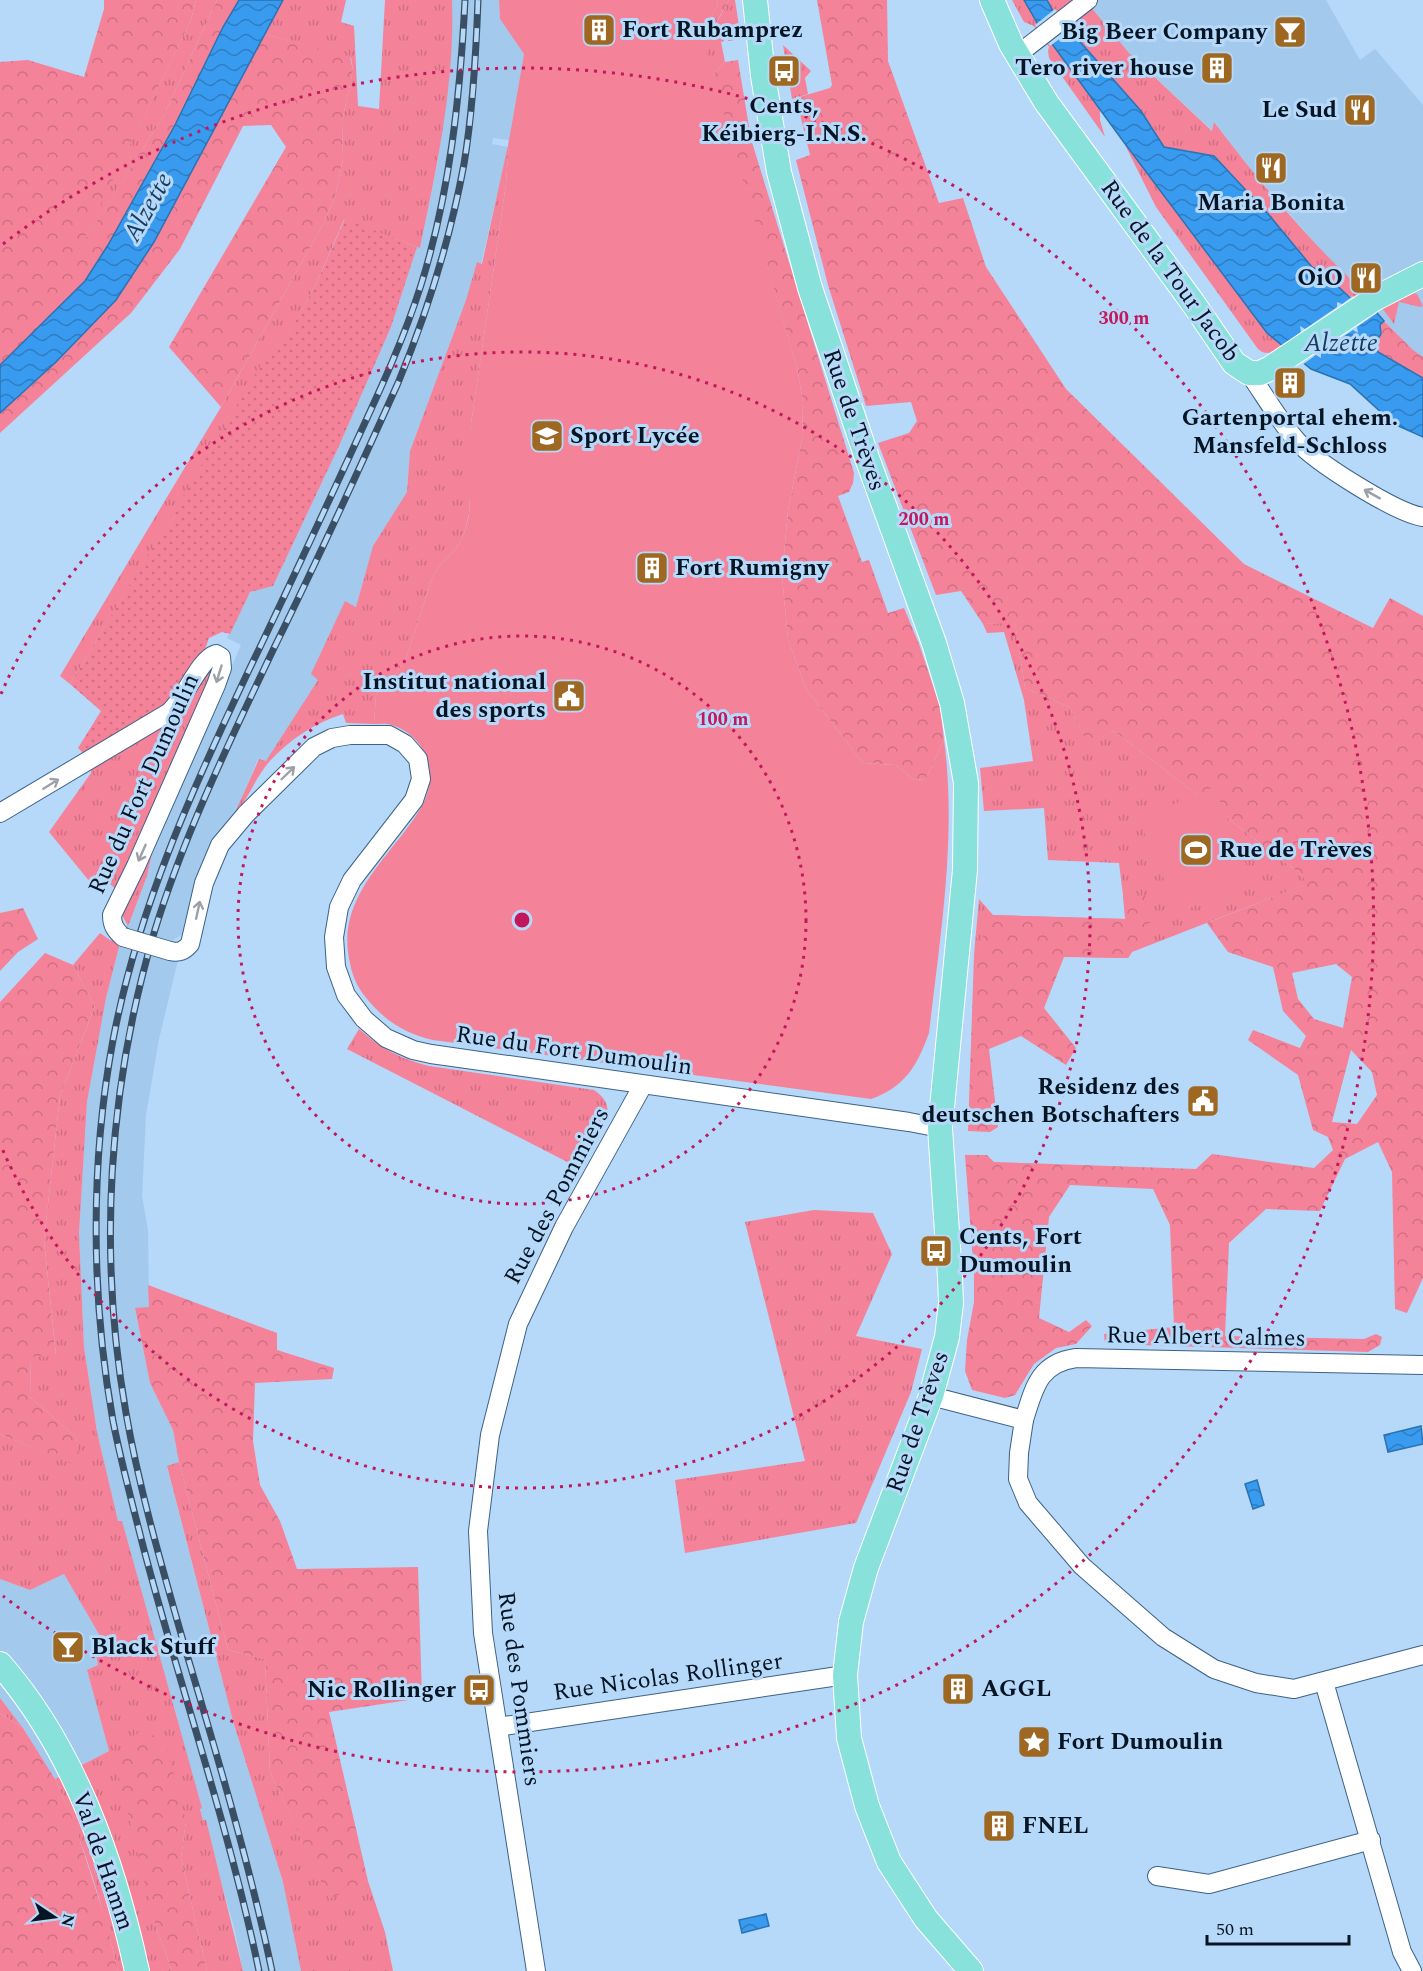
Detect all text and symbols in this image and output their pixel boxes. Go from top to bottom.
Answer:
building icon: Fort Rubamprez [581,12,617,48]
place label: Fort Rubamprez [622,12,803,48]
place label: Big Beer Company [1061,14,1269,50]
bar icon: Big Beer Company [1272,14,1308,50]
place label: Tero river house [1015,50,1194,86]
building icon: Tero river house [1199,50,1235,86]
bus stop icon: Cents, Kéibierg-I.N.S. [766,53,802,89]
place label: Cents, Kéibierg-I.N.S. [701,88,867,152]
place label: Le Sud [1262,92,1337,128]
restaurant icon: Le Sud [1342,92,1378,128]
restaurant icon: Maria Bonita [1253,150,1289,186]
water label: Alzette [112,165,183,250]
street label: Rue de la Tour Jacob [1091,172,1249,370]
place label: Maria Bonita [1197,185,1345,221]
place label: OiO [1297,260,1343,296]
restaurant icon: OiO [1348,260,1384,296]
text: 300 m [1098,305,1150,332]
water label: Alzette [1303,323,1378,363]
street label: Rue de Trèves [813,344,895,496]
building icon: Gartenportal ehem. Mansfeld-Schloss [1272,365,1308,401]
place label: Gartenportal ehem. Mansfeld-Schloss [1182,400,1398,464]
school or university icon: Sport Lycée [529,418,565,454]
place label: Sport Lycée [570,418,700,454]
one-way arrow [1364,487,1381,499]
text: 200 m [898,506,950,533]
building icon: Fort Rumigny [634,550,670,586]
place label: Fort Rumigny [675,550,830,586]
one-way arrow [213,664,224,683]
place label: Institut national des sports [362,664,546,728]
street label: Rue du Fort Dumoulin [79,668,209,900]
public building icon: Institut national des sports [551,678,587,714]
text: 100 m [697,706,749,733]
one-way arrow [280,766,295,780]
one-way arrow [42,777,59,789]
sports icon: Rue de Trèves [1178,832,1214,868]
place label: Rue de Trèves [1219,832,1373,868]
one-way arrow [136,843,147,861]
one-way arrow [193,901,205,920]
centre of rings [512,910,532,930]
street label: Rue du Fort Dumoulin [453,1017,695,1085]
place label: Residenz des deutschen Botschafters [922,1069,1180,1133]
public building icon: Residenz des deutschen Botschafters [1185,1083,1221,1119]
street label: Rue des Pommiers [495,1101,619,1291]
place label: Cents, Fort Dumoulin [959,1219,1082,1283]
bus stop icon: Cents, Fort Dumoulin [918,1233,954,1269]
street label: Rue Albert Calmes [1106,1317,1306,1357]
street label: Rue de Trèves [877,1346,959,1498]
street label: Rue des Pommiers [488,1589,550,1789]
bar icon: Black Stuff [50,1629,86,1665]
place label: Black Stuff [91,1629,216,1665]
street label: Rue Nicolas Rollinger [551,1643,785,1711]
building icon: AGGL [940,1671,976,1707]
place label: AGGL [981,1671,1051,1707]
place label: Nic Rollinger [307,1672,457,1708]
bus stop icon: Nic Rollinger [461,1672,497,1708]
place icon: Fort Dumoulin [1016,1724,1052,1760]
place label: Fort Dumoulin [1057,1724,1223,1760]
street label: Val de Hamm [62,1787,144,1935]
building icon: FNEL [981,1808,1017,1844]
place label: FNEL [1022,1808,1089,1844]
north arrow [24,1887,84,1947]
scale bar [1207,1908,1350,1946]
text: N [54,1911,81,1929]
text: 50 m [1216,1916,1254,1943]

